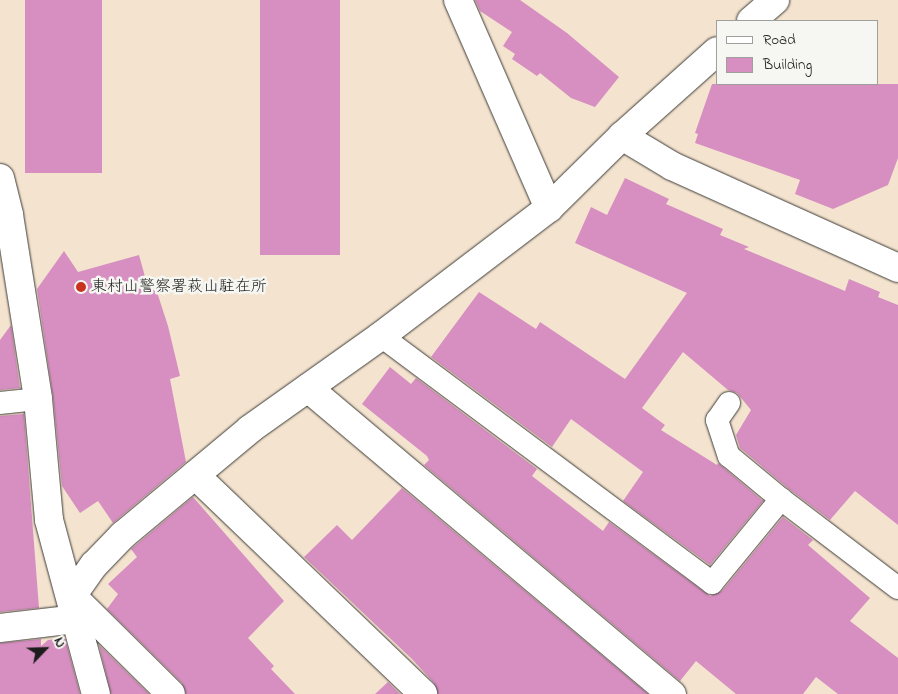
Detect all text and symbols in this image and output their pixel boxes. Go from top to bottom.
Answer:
legend [716,20,878,85]
text: Road [763,29,796,51]
text: Building [763,54,812,76]
place label: 東村山警察署萩山駐在所 [91,277,267,297]
marker: 東村山警察署萩山駐在所 [75,281,87,293]
north arrow [20,624,70,674]
text: N [48,634,71,651]

